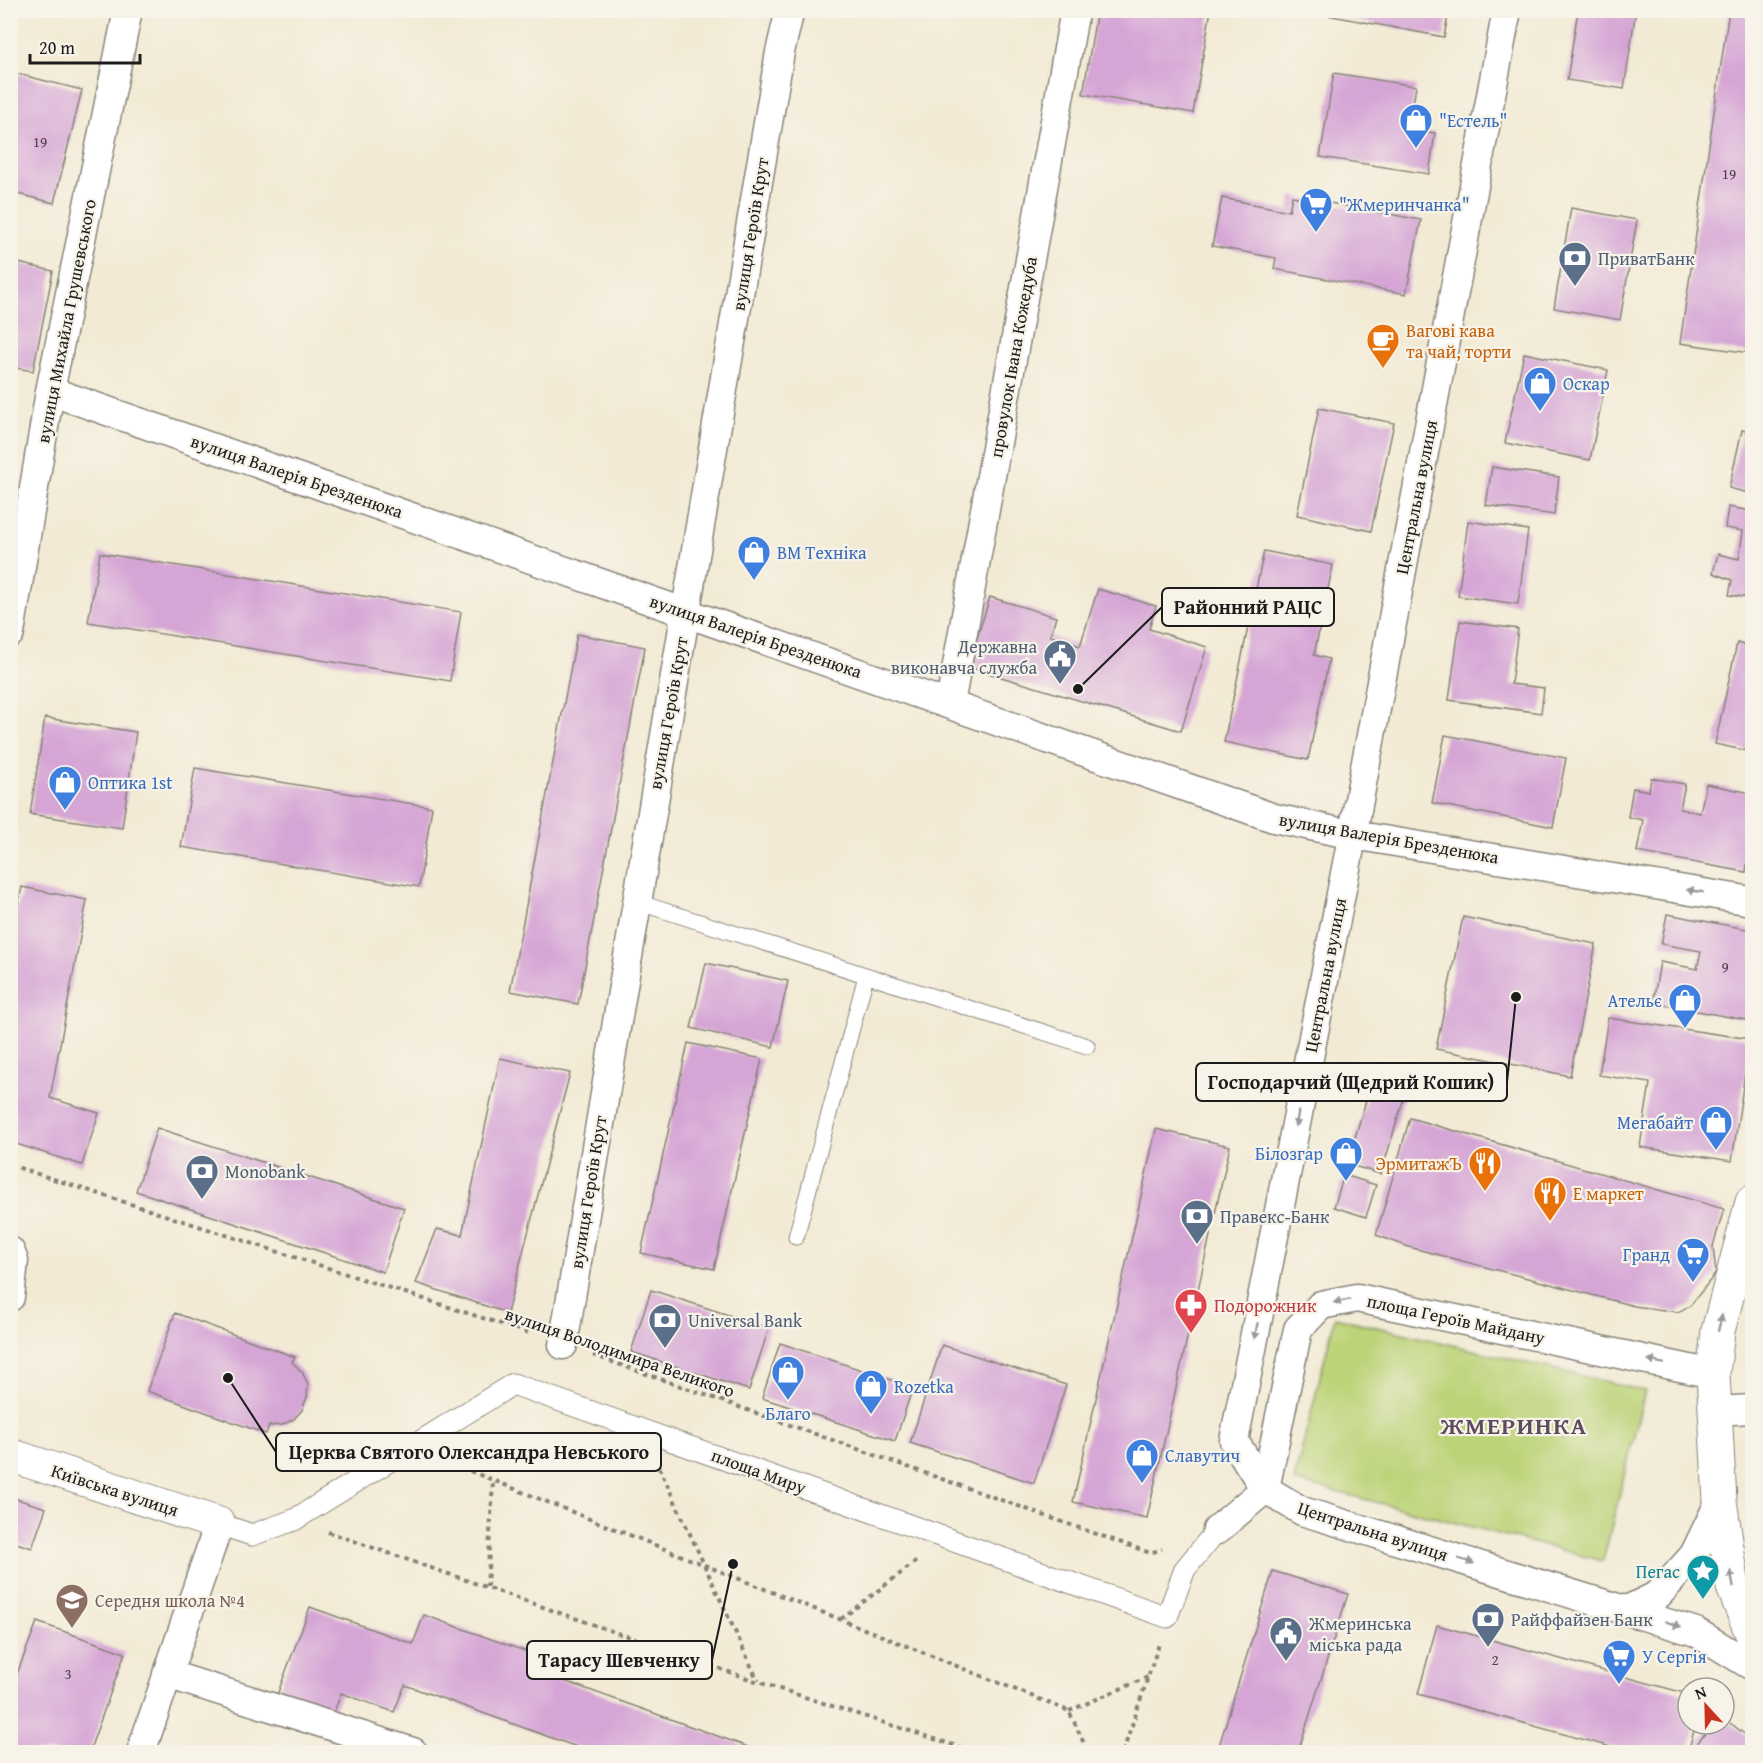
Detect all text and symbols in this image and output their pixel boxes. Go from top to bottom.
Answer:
scale bar [30,27,140,65]
text: 20 m [39,34,75,61]
shop icon: "Естель" [1398,102,1434,149]
place label: "Естель" [1439,107,1507,134]
house number: 19 [33,131,47,152]
street label: вулиця Героїв Крут [725,155,775,313]
house number: 19 [1722,163,1736,184]
supermarket icon: "Жмеринчанка" [1298,186,1334,233]
place label: "Жмеринчанка" [1339,191,1470,218]
street label: вулиця Михайла Грушевського [29,197,103,445]
bank icon: ПриватБанк [1557,240,1593,287]
place label: ПриватБанк [1598,245,1695,272]
street label: провулок Івана Кожедуба [982,254,1044,460]
place label: Вагові кава та чай, торти [1406,317,1512,365]
cafe icon: Вагові кава та чай, торти [1365,322,1401,369]
shop icon: Оскар [1522,365,1558,412]
place label: Оскар [1563,370,1610,397]
street label: Центральна вулиця [1388,417,1444,577]
street label: вулиця Валерія Брезденюка [187,427,407,525]
shop icon: ВМ Техніка [736,534,772,581]
place label: ВМ Техніка [777,539,867,566]
street label: вулиця Валерія Брезденюка [646,587,866,685]
callout: Районний РАЦС [1162,588,1334,626]
text: Районний РАЦС [1174,592,1322,621]
place label: Державна виконавча служба [891,633,1037,681]
street label: вулиця Героїв Крут [641,634,695,792]
public building icon: Державна виконавча служба [1042,638,1078,685]
shop icon: Оптика 1st [47,764,83,811]
place label: Оптика 1st [88,769,173,796]
street label: вулиця Валерія Брезденюка [1277,805,1501,871]
one-way arrow [1685,887,1704,896]
street label: Центральна вулиця [1297,895,1353,1055]
house number: 9 [1721,956,1729,977]
shop icon: Ательє [1667,982,1703,1029]
place label: Ательє [1608,987,1662,1014]
callout: Господарчий (Щедрий Кошик) [1196,1063,1507,1101]
text: Господарчий (Щедрий Кошик) [1208,1067,1494,1096]
shop icon: Мегабайт [1698,1104,1734,1151]
place label: Мегабайт [1617,1109,1693,1136]
one-way arrow [1292,1110,1301,1129]
street label: вулиця Героїв Крут [563,1113,613,1271]
shop icon: Білозгар [1328,1135,1364,1182]
place label: Білозгар [1255,1140,1323,1167]
restaurant icon: ЭрмитажЪ [1467,1145,1503,1192]
place label: ЭрмитажЪ [1376,1150,1462,1177]
bank icon: Monobank [184,1153,220,1200]
place label: Monobank [225,1158,306,1185]
restaurant icon: E маркет [1532,1175,1568,1222]
place label: E маркет [1573,1180,1644,1207]
bank icon: Правекс-Банк [1179,1198,1215,1245]
place label: Правекс-Банк [1220,1203,1330,1230]
supermarket icon: Гранд [1675,1236,1711,1283]
place label: Гранд [1623,1241,1670,1268]
pharmacy icon: Подорожник [1173,1287,1209,1334]
street label: площа Героїв Майдану [1365,1287,1547,1351]
place label: Подорожник [1214,1292,1317,1319]
one-way arrow [1332,1297,1351,1306]
street label: вулиця Володимира Великого [502,1300,738,1404]
bank icon: Universal Bank [647,1302,683,1349]
place label: Universal Bank [688,1307,803,1334]
one-way arrow [1715,1314,1725,1332]
one-way arrow [1251,1322,1260,1341]
shop icon: Благо [770,1354,806,1401]
one-way arrow [1646,1357,1665,1366]
shop icon: Rozetka [853,1368,889,1415]
place label: Rozetka [894,1373,954,1400]
place label: Благо [765,1400,811,1427]
district label: ЖМЕРИНКА [1439,1408,1588,1443]
callout: Церква Святого Олександра Невського [276,1433,661,1471]
text: Церква Святого Олександра Невського [289,1437,650,1466]
shop icon: Славутич [1124,1437,1160,1484]
street label: площа Миру [708,1441,810,1501]
place label: Славутич [1165,1442,1241,1469]
street label: Київська вулиця [48,1457,182,1523]
street label: Центральна вулиця [1294,1494,1452,1568]
place icon: Пегас [1685,1553,1721,1600]
one-way arrow [1457,1557,1475,1567]
place label: Пегас [1636,1558,1680,1585]
one-way arrow [1727,1569,1736,1588]
school or university icon: Середня школа №4 [54,1582,90,1629]
place label: Середня школа №4 [95,1587,245,1614]
bank icon: Райффайзен Банк [1470,1601,1506,1648]
place label: Райффайзен Банк [1511,1606,1653,1633]
place label: Жмеринська міська рада [1308,1610,1412,1658]
public building icon: Жмеринська міська рада [1268,1615,1304,1662]
one-way arrow [1664,1619,1682,1629]
supermarket icon: У Сергія [1601,1638,1637,1685]
callout: Тарасу Шевченку [527,1641,712,1679]
place label: У Сергія [1642,1643,1707,1670]
text: Тарасу Шевченку [538,1645,700,1674]
house number: 2 [1491,1649,1499,1670]
house number: 3 [64,1663,72,1684]
north arrow [1676,1676,1736,1736]
text: N [1691,1679,1710,1705]

